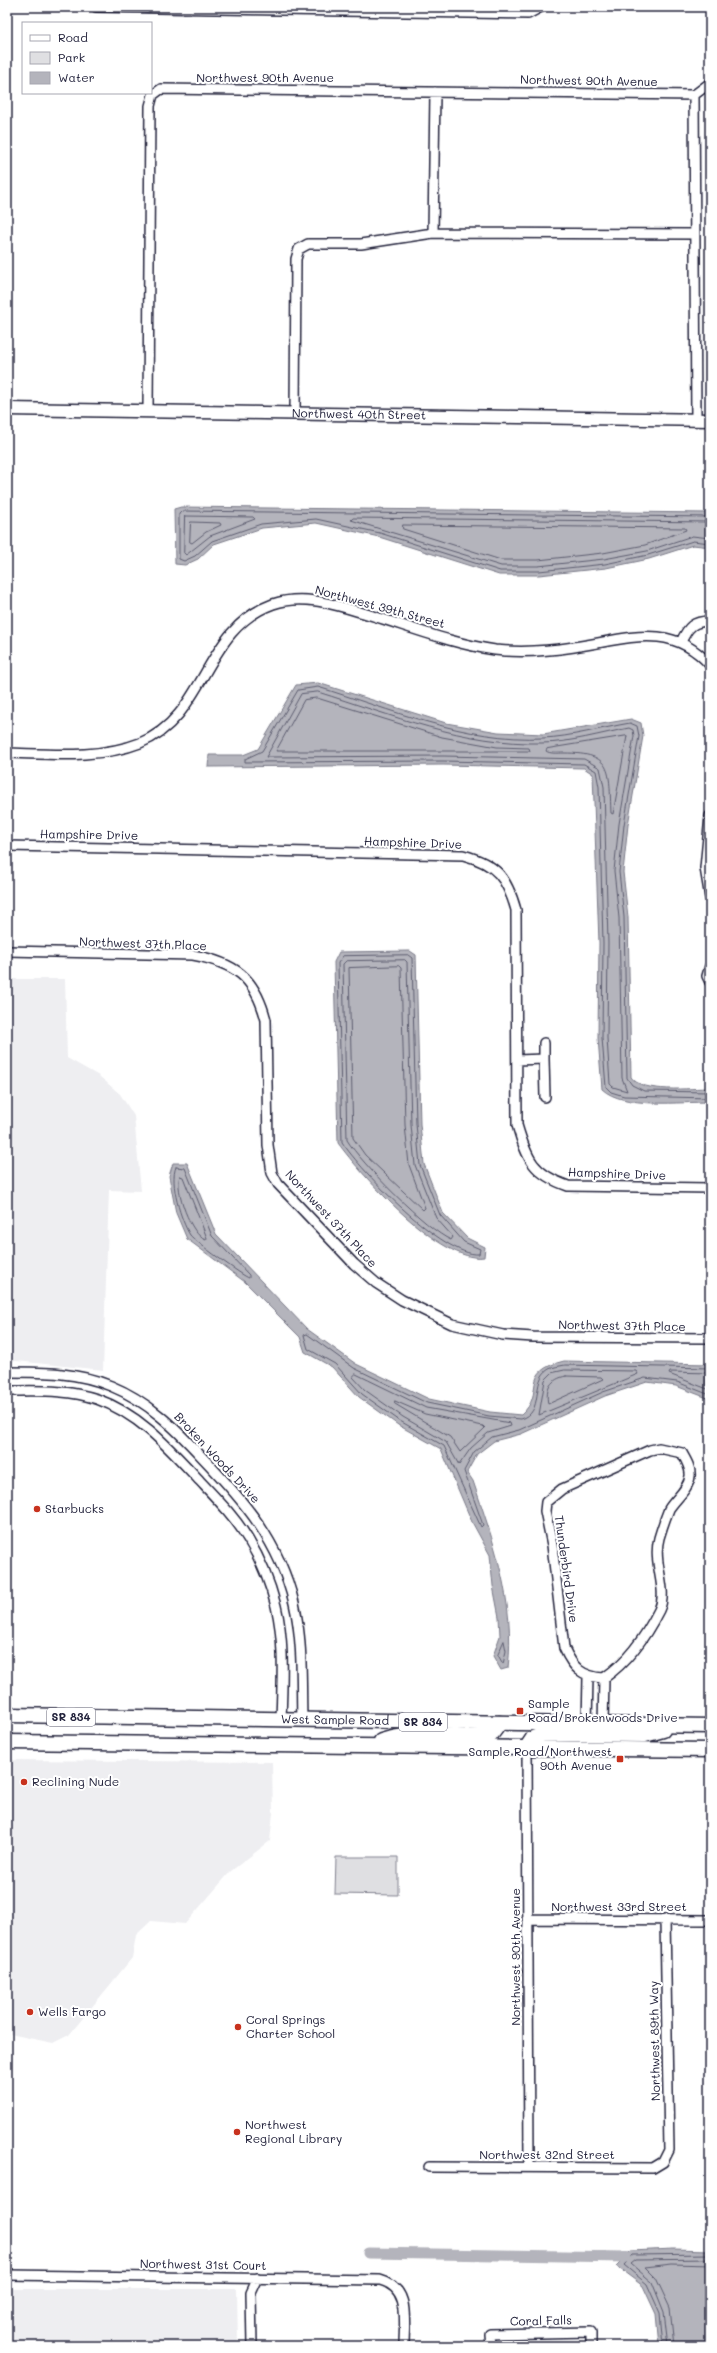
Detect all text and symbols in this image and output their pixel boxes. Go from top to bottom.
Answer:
legend [22,22,152,94]
text: Road [58,29,88,45]
text: Park [58,49,85,65]
text: Water [58,69,95,85]
street label: Northwest 90th Avenue [196,69,334,85]
street label: Northwest 90th Avenue [520,71,658,89]
street label: Northwest 40th Street [292,404,426,423]
street label: Northwest 39th Street [313,581,447,631]
street label: Hampshire Drive [40,825,138,843]
street label: Hampshire Drive [364,832,462,852]
street label: Northwest 37th Place [79,933,207,953]
street label: Hampshire Drive [568,1163,666,1183]
street label: Northwest 37th Place [282,1166,381,1270]
street label: Northwest 37th Place [558,1316,686,1334]
street label: Broken Woods Drive [171,1408,264,1506]
place label: Starbucks [45,1500,104,1516]
marker: Starbucks [32,1504,42,1514]
street label: Thunderbird Drive [552,1514,582,1624]
place label: Sample Road/Brokenwoods Drive [528,1695,678,1725]
marker: Sample Road/Brokenwoods Drive [515,1706,525,1716]
road number: SR 834 [47,1708,95,1726]
street label: West Sample Road [281,1710,390,1728]
road number: SR 834 [399,1713,447,1731]
place label: Sample Road/Northwest 90th Avenue [468,1743,612,1773]
marker: Sample Road/Northwest 90th Avenue [615,1754,625,1764]
place label: Reclining Nude [32,1773,119,1789]
marker: Reclining Nude [19,1777,29,1787]
street label: Northwest 90th Avenue [507,1888,523,2026]
street label: Northwest 33rd Street [551,1898,687,1914]
street label: Northwest 89th Way [645,1981,663,2101]
place label: Wells Fargo [38,2003,106,2019]
marker: Wells Fargo [25,2007,35,2017]
place label: Coral Springs Charter School [246,2011,335,2041]
marker: Coral Springs Charter School [233,2022,243,2032]
place label: Northwest Regional Library [245,2116,342,2146]
marker: Northwest Regional Library [232,2127,242,2137]
street label: Northwest 32nd Street [479,2146,615,2162]
street label: Northwest 31st Court [140,2255,266,2273]
street label: Coral Falls [510,2311,572,2329]

